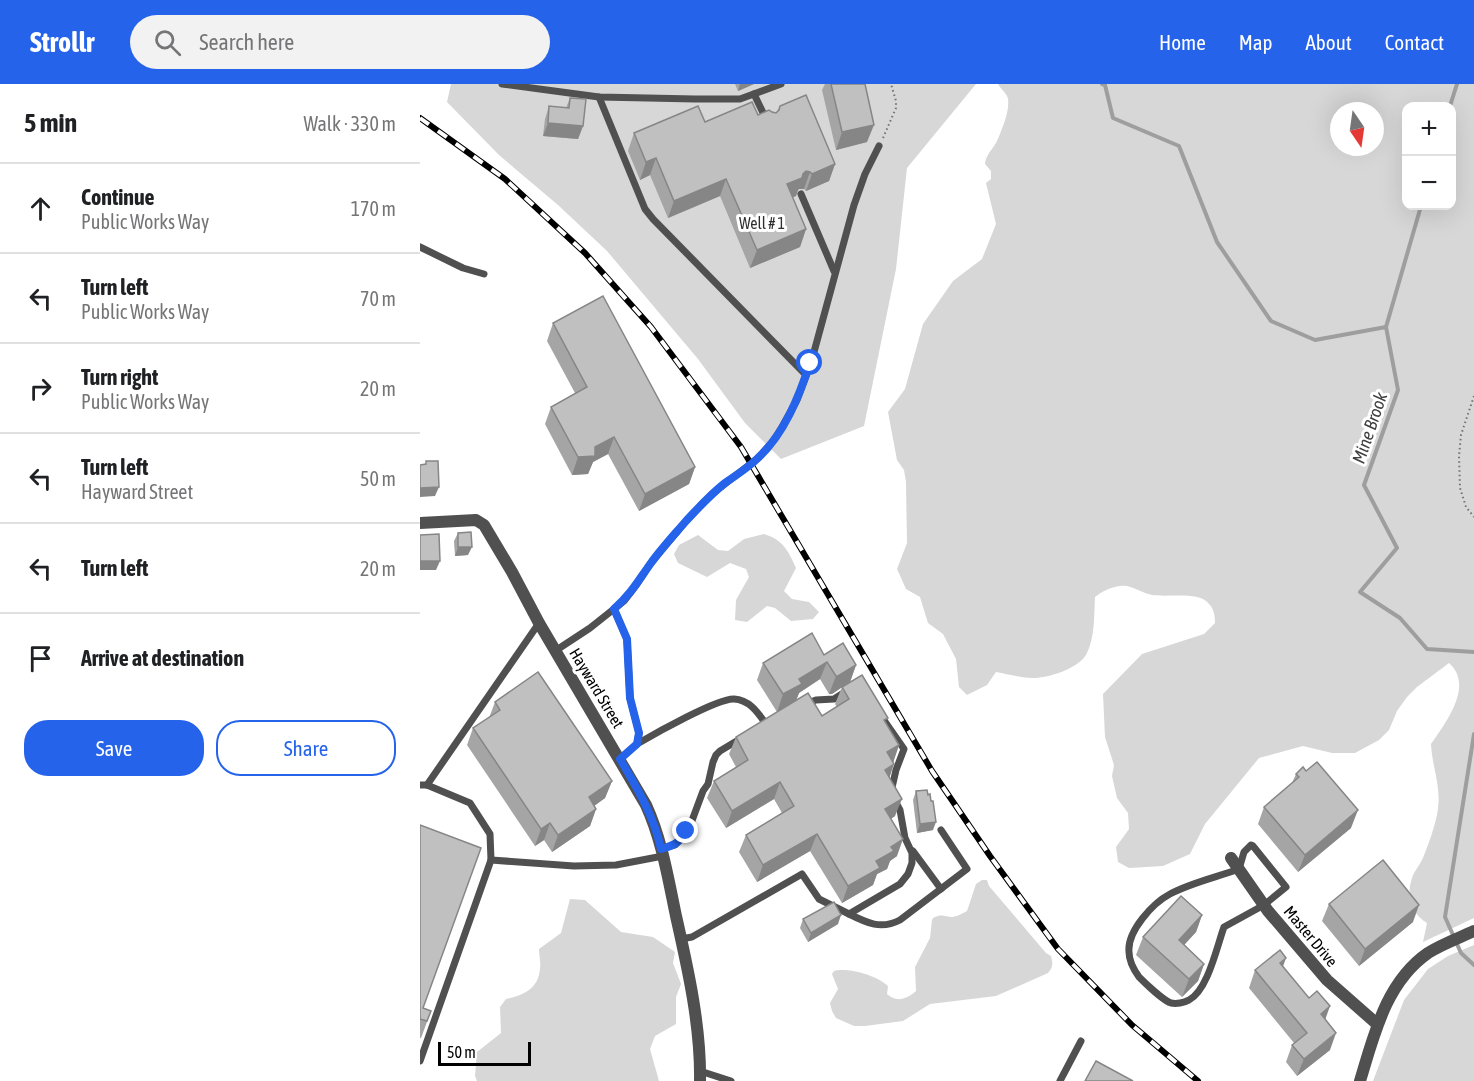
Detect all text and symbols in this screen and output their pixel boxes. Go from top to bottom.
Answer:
search box [130,15,550,69]
text: Strollr [30,26,94,58]
icon: search [151,26,184,59]
text: Search here [199,29,294,55]
text: Home [1159,30,1206,54]
text: Map [1239,30,1273,54]
text: About [1306,30,1352,54]
text: Contact [1385,30,1444,54]
north arrow [1330,102,1384,156]
map controls [1402,102,1456,210]
button: + [1402,102,1456,156]
text: 5 min [24,108,77,138]
text: Walk · 330 m [304,112,396,135]
button: − [1402,156,1456,210]
text: Continue [81,184,155,210]
icon: ahead [24,192,57,225]
text: 170 m [351,197,396,220]
text: Public Works Way [81,210,209,233]
park label: Well # 1 [739,214,785,232]
text: Turn left [81,274,148,300]
icon: left [24,282,57,315]
text: 70 m [360,287,396,310]
text: Public Works Way [81,300,209,323]
route start [796,349,822,375]
text: Turn right [81,364,158,390]
icon: right [24,372,57,405]
text: 20 m [360,377,396,400]
water label: Mine Brook [1348,389,1392,466]
text: Public Works Way [81,390,209,413]
text: Turn left [81,454,148,480]
icon: left [24,462,57,495]
text: 50 m [360,467,396,490]
text: Hayward Street [81,480,193,503]
icon: left [24,552,57,585]
text: Turn left [81,555,148,581]
text: 20 m [360,557,396,580]
icon: arrive [24,642,57,675]
text: Arrive at destination [81,645,244,671]
street label: Hayward Street [565,645,628,732]
button: Save [24,720,204,776]
button: Share [216,720,396,776]
route end [672,817,698,843]
street label: Master Drive [1280,902,1342,970]
scale bar [438,1039,531,1066]
text: 50 m [447,1043,476,1061]

